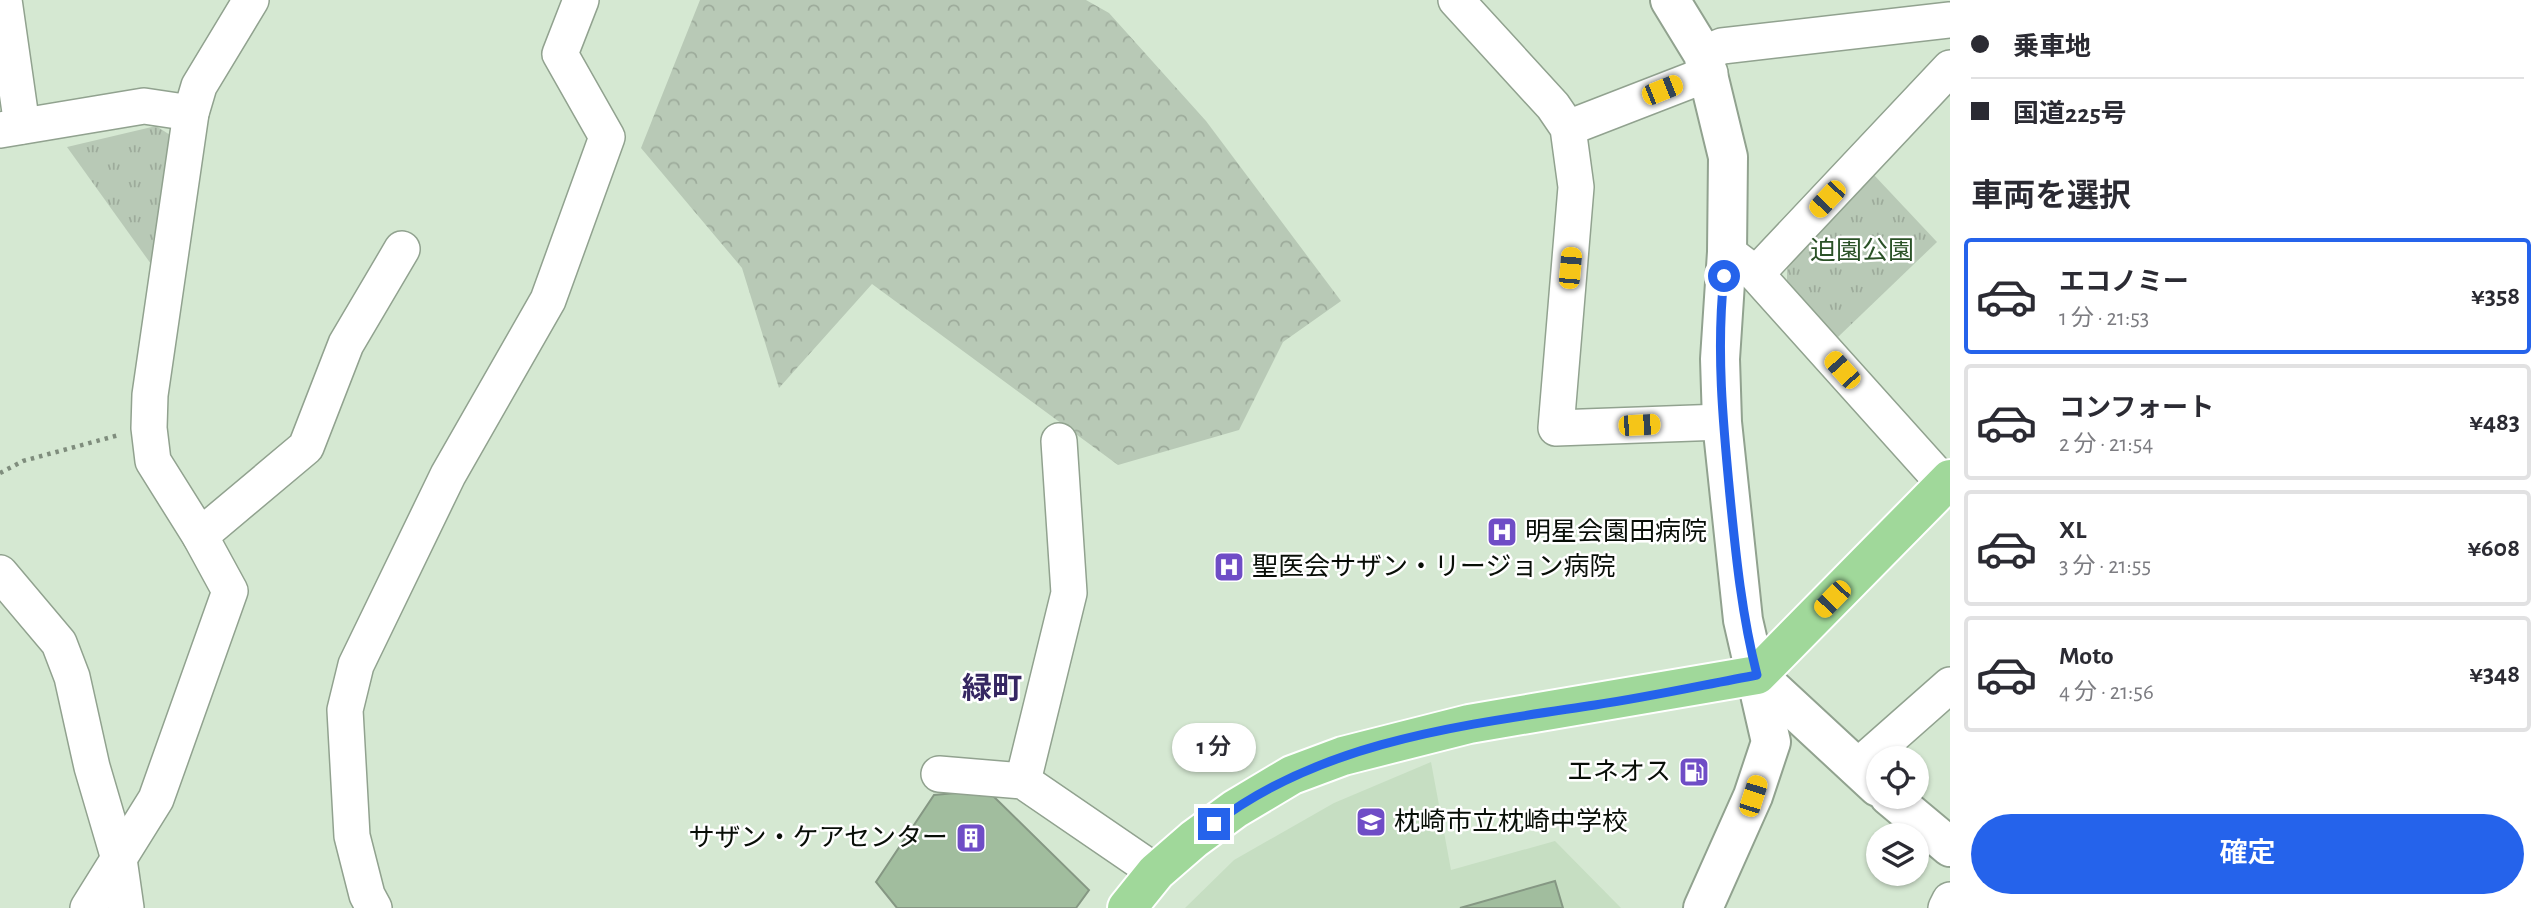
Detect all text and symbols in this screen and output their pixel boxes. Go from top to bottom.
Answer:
text: 乗車地 [2013,34,2091,60]
car [1639,72,1686,108]
text: 国道225号 [2013,101,2127,127]
car [1805,176,1850,222]
text: 車両を選択 [1971,180,2131,212]
park label: 迫園公園 [1810,237,1914,264]
car [1558,246,1583,290]
route start [1708,260,1740,292]
icon: car [1975,265,2038,328]
text: エコノミー [2059,269,2189,295]
text: ¥358 [2471,283,2520,309]
text: 1 分 · 21:53 [2059,307,2149,330]
car [1821,347,1864,393]
icon: car [1975,391,2038,454]
text: コンフォート [2059,395,2214,421]
text: ¥483 [2469,409,2520,435]
car [1618,413,1661,437]
text: 2 分 · 21:54 [2059,433,2153,456]
hospital icon: 明星会園田病院 [1485,515,1519,549]
icon: car [1975,517,2038,580]
text: XL [2059,517,2086,543]
place label: 明星会園田病院 [1525,518,1707,545]
text: ¥608 [2467,535,2520,561]
hospital icon: 聖医会サザン・リージョン病院 [1212,550,1246,584]
place label: 聖医会サザン・リージョン病院 [1252,553,1615,580]
text: 3 分 · 21:55 [2059,555,2151,578]
car [1810,577,1855,621]
icon: car [1975,643,2038,706]
text: Moto [2059,643,2114,669]
text: ¥348 [2469,661,2520,687]
district label: 緑町 [962,672,1022,704]
text: 4 分 · 21:56 [2059,681,2154,704]
callout: 1 分 [1172,722,1256,772]
text: 1 分 [1197,736,1231,759]
map controls [1866,746,1929,886]
button: locate [1866,746,1929,809]
fuel station icon: エネオス [1677,755,1711,789]
place label: エネオス [1567,759,1671,785]
car [1737,773,1770,819]
school or university icon: 枕崎市立枕崎中学校 [1354,805,1388,839]
place label: 枕崎市立枕崎中学校 [1394,807,1628,835]
route end [1198,808,1230,840]
button: 確定 [1971,814,2524,894]
building icon: サザン・ケアセンター [954,821,988,855]
button: layers [1866,823,1929,886]
place label: サザン・ケアセンター [689,824,948,851]

